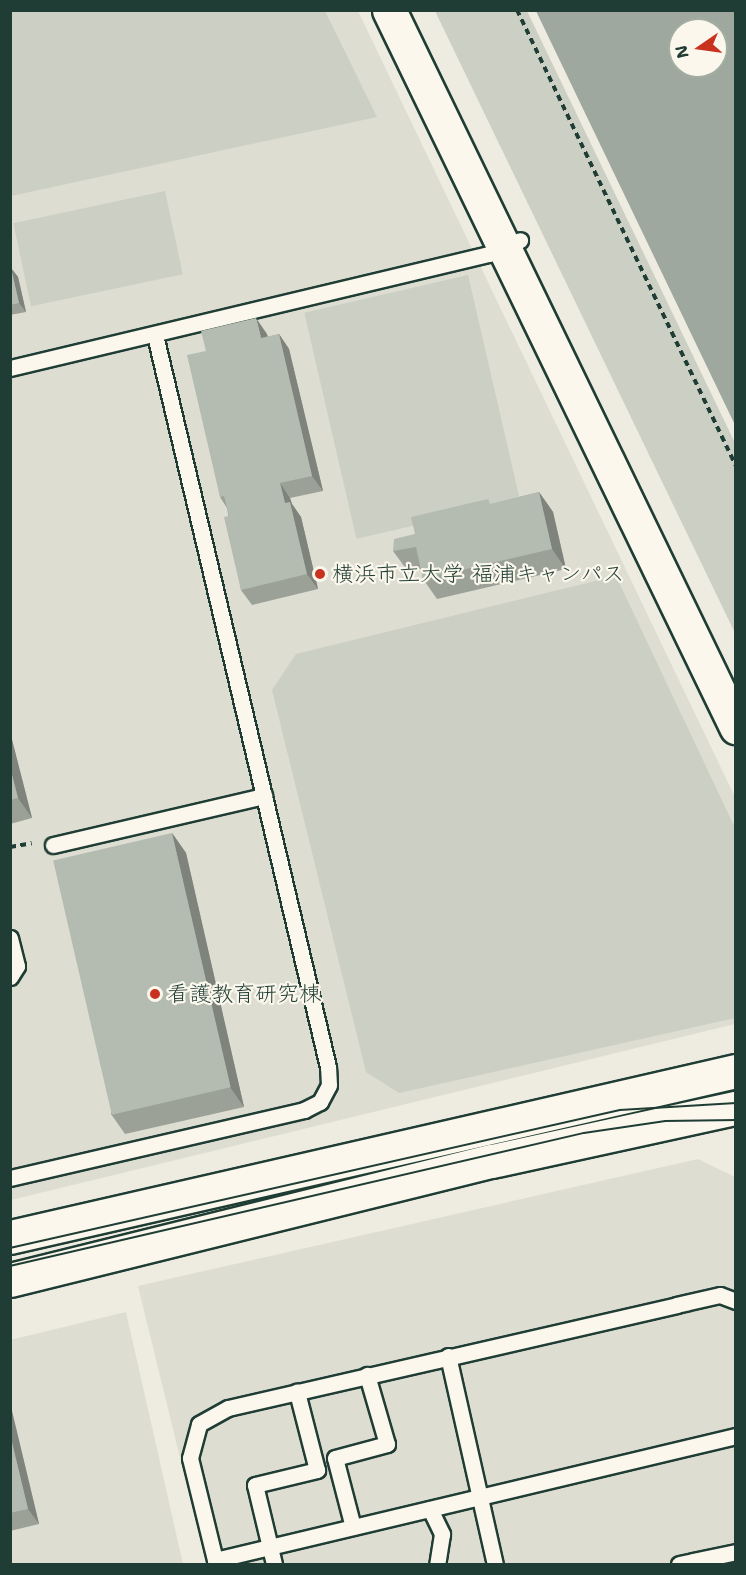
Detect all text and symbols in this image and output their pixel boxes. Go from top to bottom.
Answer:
north arrow [668,18,728,78]
text: N [670,43,694,60]
place label: 横浜市立大学 福浦キャンパス [332,561,626,587]
marker: 横浜市立大学 福浦キャンパス [313,567,327,581]
place label: 看護教育研究棟 [167,981,321,1007]
marker: 看護教育研究棟 [148,987,162,1001]

